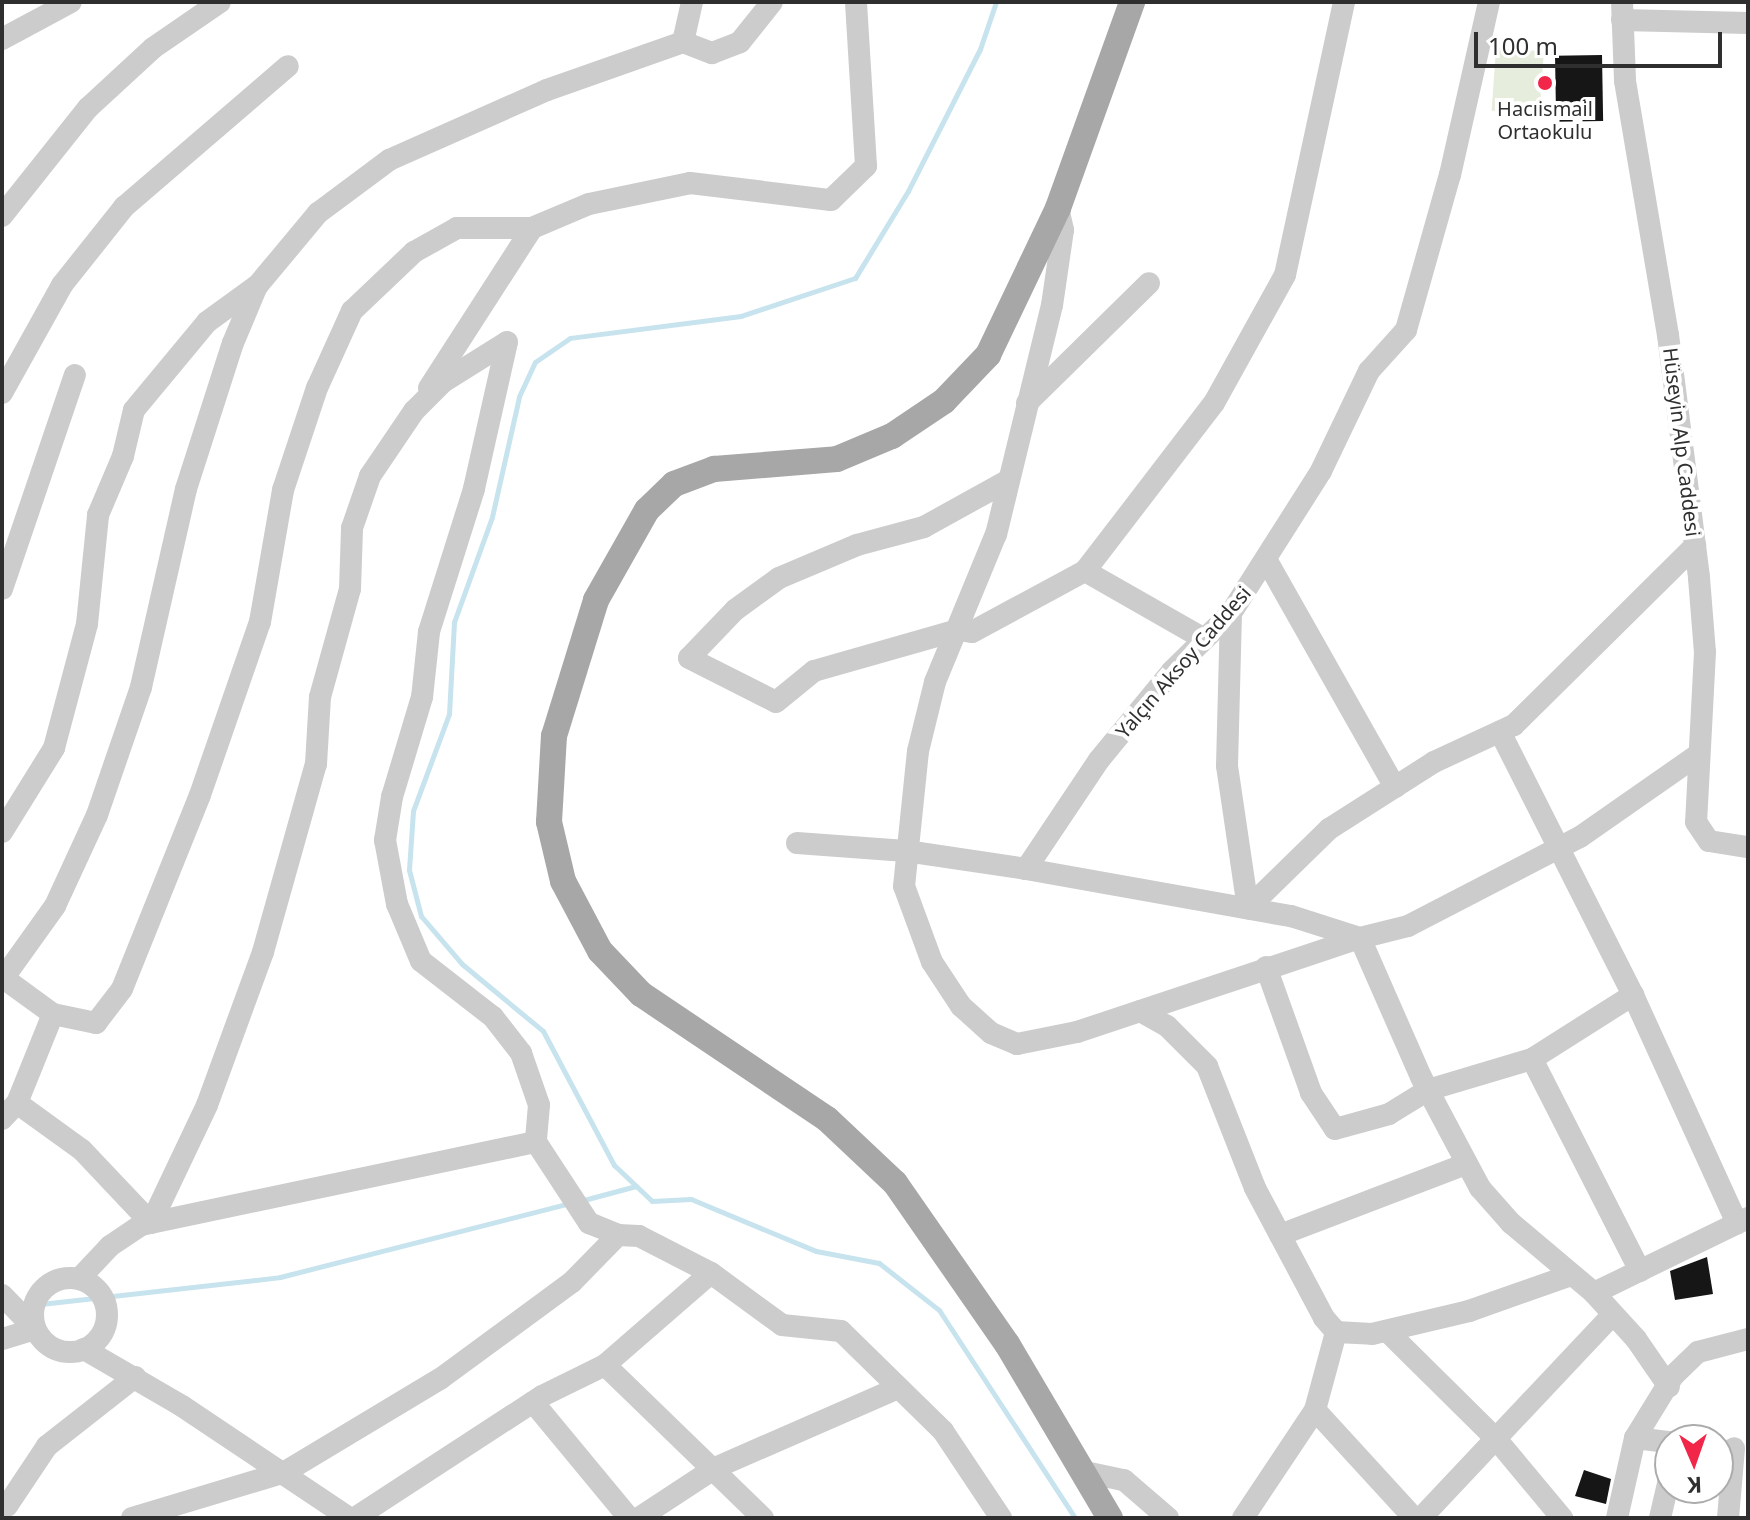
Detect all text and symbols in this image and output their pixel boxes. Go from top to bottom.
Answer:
scale bar [1478,16,1726,66]
text: 100 m [1488,29,1558,62]
marker: Hacıismail Ortaokulu [1536,74,1554,92]
place label: Hacıismail Ortaokulu [1497,96,1593,143]
street label: Hüseyin Alp Caddesi [1658,346,1706,538]
street label: Yalçın Aksoy Caddesi [1110,581,1256,743]
north arrow [1654,1424,1734,1504]
text: K [1687,1471,1703,1501]

